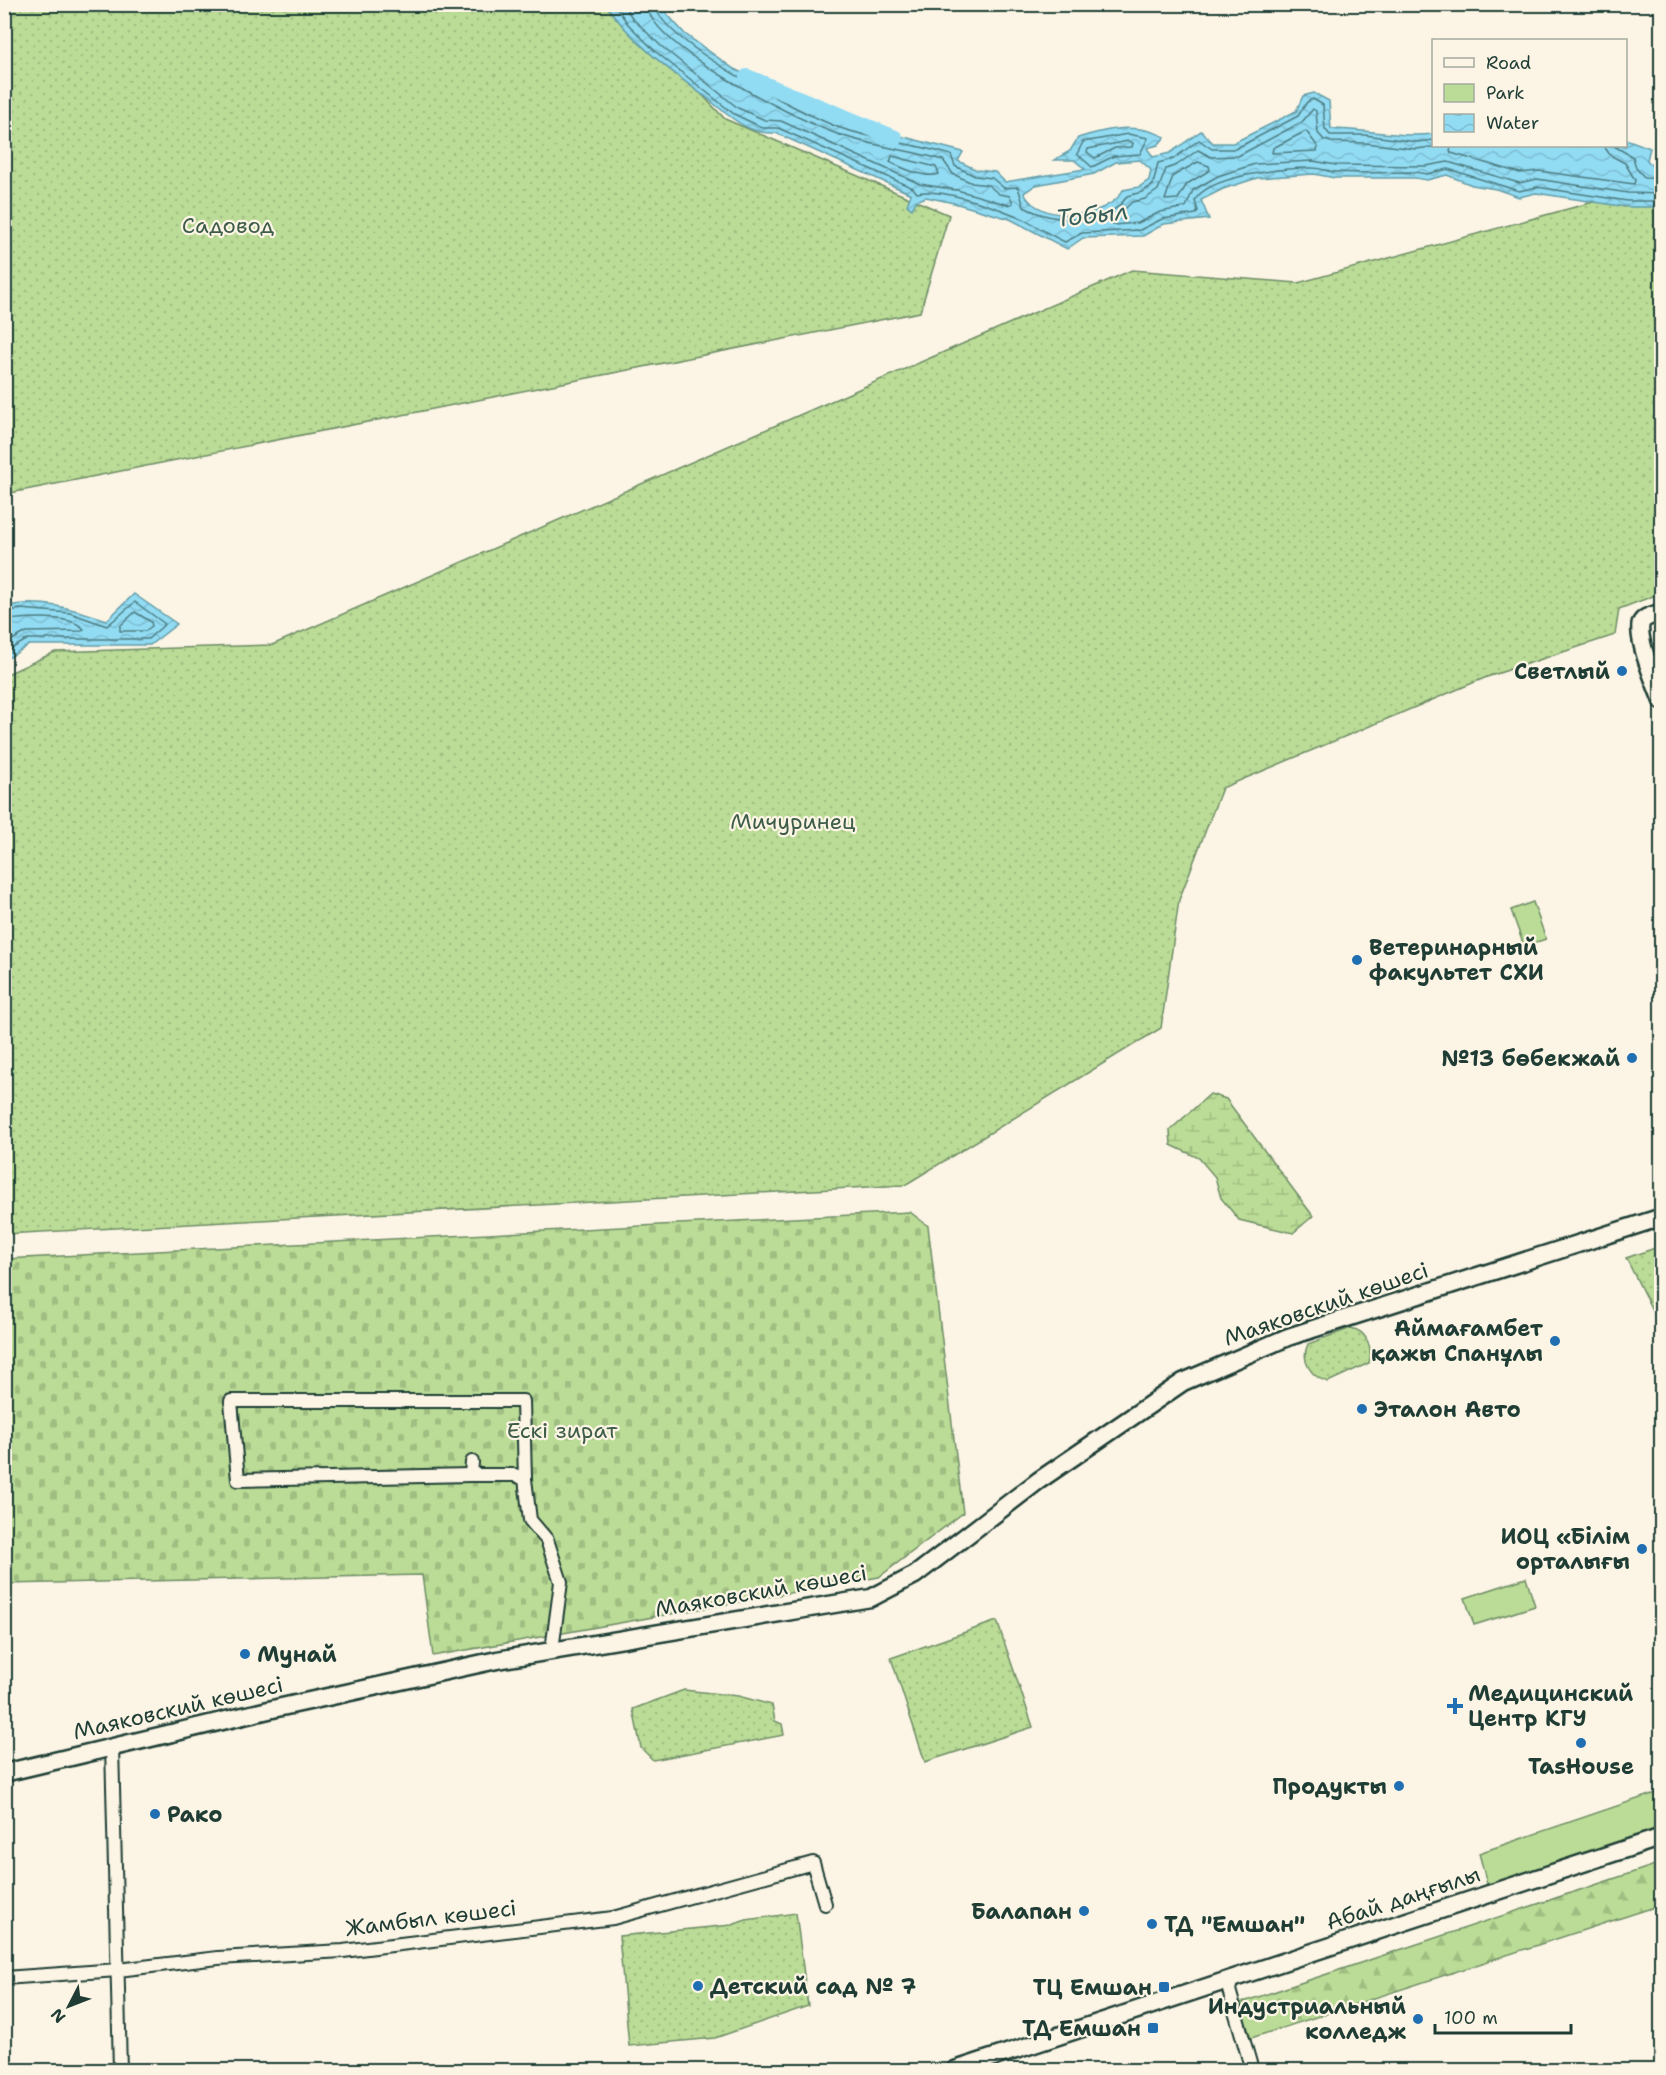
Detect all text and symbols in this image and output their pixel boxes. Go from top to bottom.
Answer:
legend [1432,39,1627,147]
text: Road [1486,51,1531,75]
text: Park [1486,81,1525,105]
text: Water [1486,111,1539,135]
water label: Тобыл [1054,195,1130,235]
park label: Садовод [182,211,274,240]
place label: Светлый [1514,657,1610,686]
marker: Светлый [1615,664,1629,678]
park label: Мичуринец [730,807,856,836]
place label: Ветеринарный факультет СХИ [1369,933,1544,987]
marker: Ветеринарный факультет СХИ [1350,953,1364,967]
place label: №13 бөбекжай [1441,1044,1620,1073]
marker: №13 бөбекжай [1625,1051,1639,1065]
street label: Маяковский көшесі [1220,1255,1432,1353]
place label: Аймағамбет қажы Спанұлы [1371,1314,1544,1368]
marker: Аймағамбет қажы Спанұлы [1548,1334,1562,1348]
place label: Эталон Авто [1374,1395,1521,1424]
marker: Эталон Авто [1355,1402,1369,1416]
park label: Ескі зират [507,1416,618,1445]
place label: ИОЦ «Білім орталығы [1500,1522,1630,1576]
marker: ИОЦ «Білім орталығы [1635,1542,1649,1556]
street label: Маяковский көшесі [653,1558,869,1624]
place label: Мунай [257,1640,337,1669]
marker: Мунай [238,1647,252,1661]
street label: Маяковский көшесі [70,1670,286,1746]
place label: Медицинский Центр КГУ [1468,1679,1633,1733]
marker: Медицинский Центр КГУ [1446,1697,1464,1715]
marker: TasHouse [1574,1736,1588,1750]
place label: TasHouse [1528,1752,1634,1781]
place label: Продукты [1273,1772,1387,1801]
marker: Продукты [1392,1779,1406,1793]
place label: Рако [167,1800,222,1829]
marker: Рако [148,1807,162,1821]
street label: Абай даңғылы [1322,1859,1484,1937]
street label: Жамбыл көшесі [344,1893,518,1943]
place label: Балапан [971,1897,1072,1926]
marker: Балапан [1077,1904,1091,1918]
place label: ТД "Емшан" [1164,1910,1305,1939]
marker: ТД "Емшан" [1145,1917,1159,1931]
place label: Детский сад № 7 [710,1972,916,2001]
place label: ТЦ Емшан [1033,1973,1152,2002]
north arrow [39,1976,99,2036]
marker: Детский сад № 7 [691,1979,705,1993]
marker: ТЦ Емшан [1157,1980,1171,1994]
place label: Индустриальный колледж [1208,1992,1406,2046]
scale bar [1435,1997,1572,2035]
text: N [46,2004,70,2027]
text: 100 m [1444,2006,1498,2030]
marker: Индустриальный колледж [1411,2012,1425,2026]
place label: ТД Емшан [1022,2014,1141,2043]
marker: ТД Емшан [1146,2021,1160,2035]

